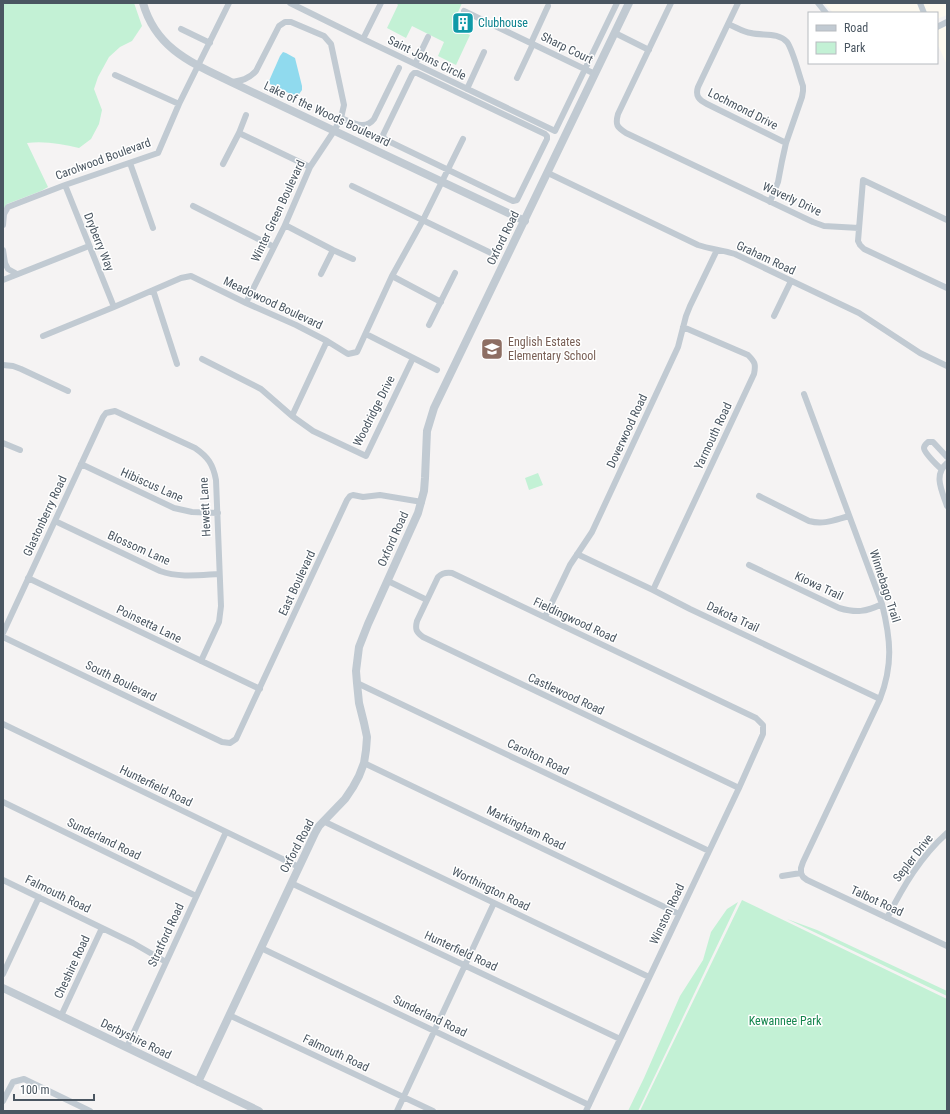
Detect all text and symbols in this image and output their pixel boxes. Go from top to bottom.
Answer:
building icon: Clubhouse [450,10,476,36]
legend [808,12,938,64]
place label: Clubhouse [478,16,528,30]
text: Road [844,21,868,35]
street label: Sharp Court [539,29,596,67]
street label: Saint Johns Circle [385,33,469,83]
text: Park [844,41,866,55]
street label: Lake of the Woods Boulevard [262,79,392,149]
street label: Lochmond Drive [706,85,781,133]
street label: Carolwood Boulevard [53,135,153,183]
street label: Winter Green Boulevard [248,158,308,264]
street label: Waverly Drive [760,179,824,219]
street label: Oxford Road [484,209,522,267]
street label: Dryberry Way [81,211,117,273]
street label: Graham Road [734,238,798,278]
street label: Meadowood Boulevard [221,274,325,332]
place label: English Estates Elementary School [508,335,596,363]
school or university icon: English Estates Elementary School [479,336,505,362]
street label: Woodridge Drive [350,373,398,449]
street label: Doverwood Road [604,392,650,470]
street label: Yarmouth Road [691,400,735,472]
street label: Hibiscus Lane [119,465,186,505]
street label: Glastonberry Road [20,474,70,558]
street label: Hewett Lane [196,477,214,537]
street label: Oxford Road [375,509,411,569]
street label: Blossom Lane [106,528,173,568]
street label: East Boulevard [276,548,318,618]
street label: Winnebago Trail [867,548,903,624]
street label: Kiowa Trail [793,569,845,603]
street label: Fieldingwood Road [531,595,619,645]
street label: Dakota Trail [705,599,761,635]
street label: Poinsetta Lane [114,602,184,646]
street label: South Boulevard [83,658,159,704]
street label: Castlewood Road [526,670,606,718]
street label: Carolton Road [505,736,571,778]
street label: Hunterfield Road [117,762,195,810]
street label: Markingham Road [484,803,568,853]
street label: Sunderland Road [65,815,143,863]
street label: Oxford Road [277,817,317,875]
street label: Sepler Drive [890,831,936,885]
street label: Worthington Road [450,864,532,914]
street label: Falmouth Road [23,872,93,916]
street label: Winston Road [647,881,687,947]
street label: Talbot Road [848,883,906,919]
street label: Stratford Road [145,901,187,969]
street label: Hunterfield Road [422,928,500,974]
street label: Cheshire Road [51,933,93,1001]
street label: Sunderland Road [391,992,469,1040]
park label: Kewannee Park [749,1014,822,1028]
street label: Derbyshire Road [98,1016,174,1062]
street label: Falmouth Road [301,1032,371,1074]
scale bar [14,1076,94,1102]
text: 100 m [20,1083,50,1097]

